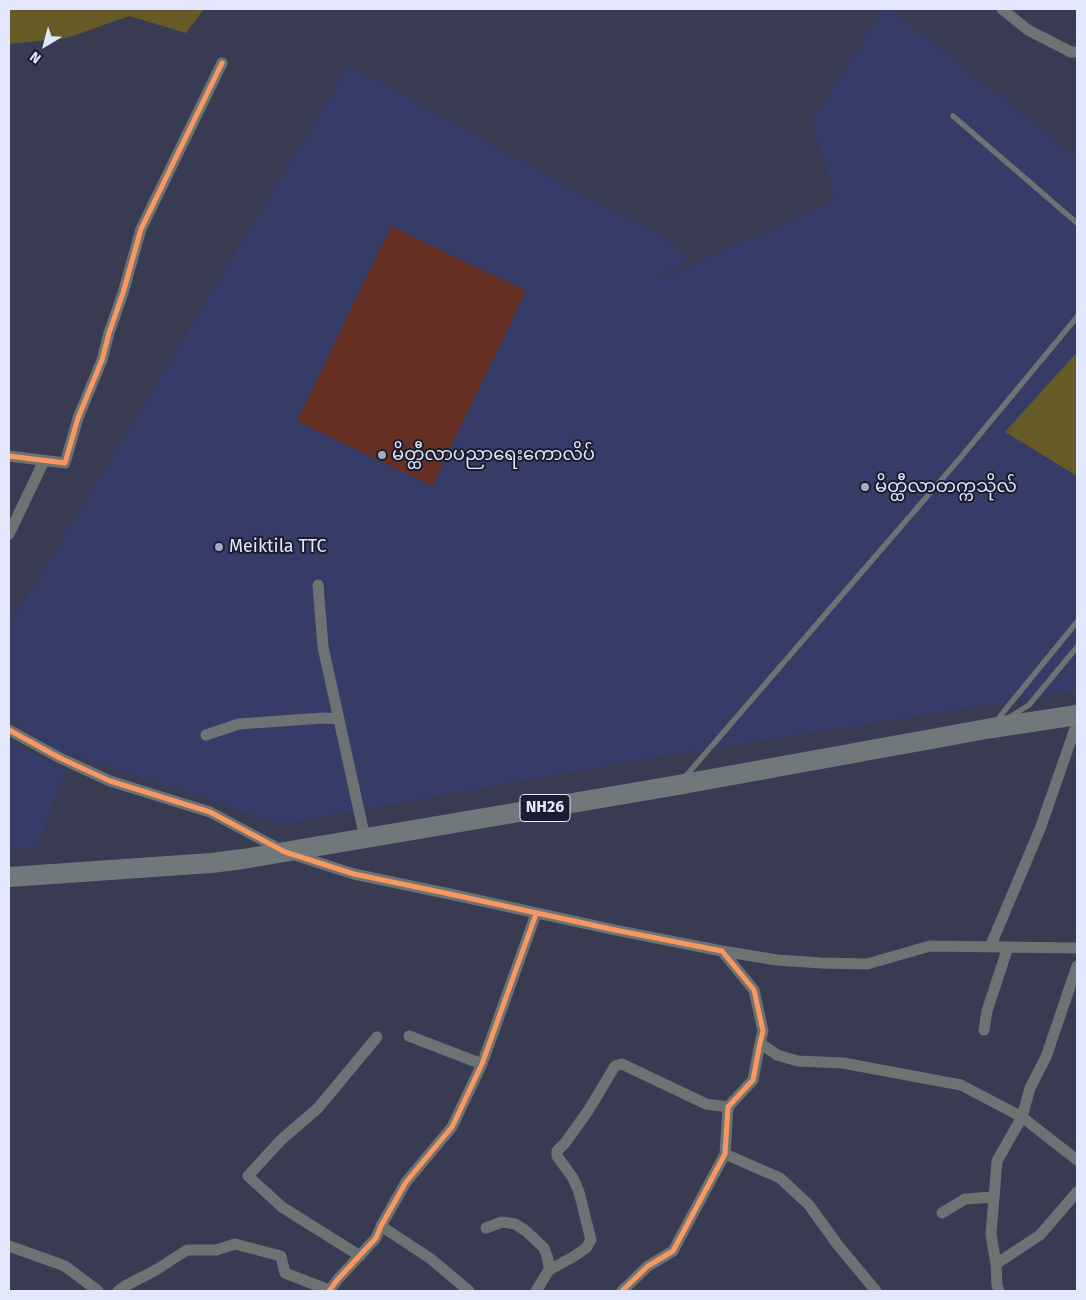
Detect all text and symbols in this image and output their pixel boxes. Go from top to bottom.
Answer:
north arrow [20,20,70,70]
text: N [27,48,45,67]
place label: မိတ္ထီလာပညာရေးကောလိပ် [392,444,595,466]
marker: မိတ္ထီလာပညာရေးကောလိပ် [376,449,388,461]
place label: မိတ္ထီလာတက္ကသိုလ် [875,476,1017,498]
marker: မိတ္ထီလာတက္ကသိုလ် [859,481,871,493]
place label: Meiktila TTC [229,536,326,558]
marker: Meiktila TTC [213,541,225,553]
road number: NH26 [520,794,570,821]

